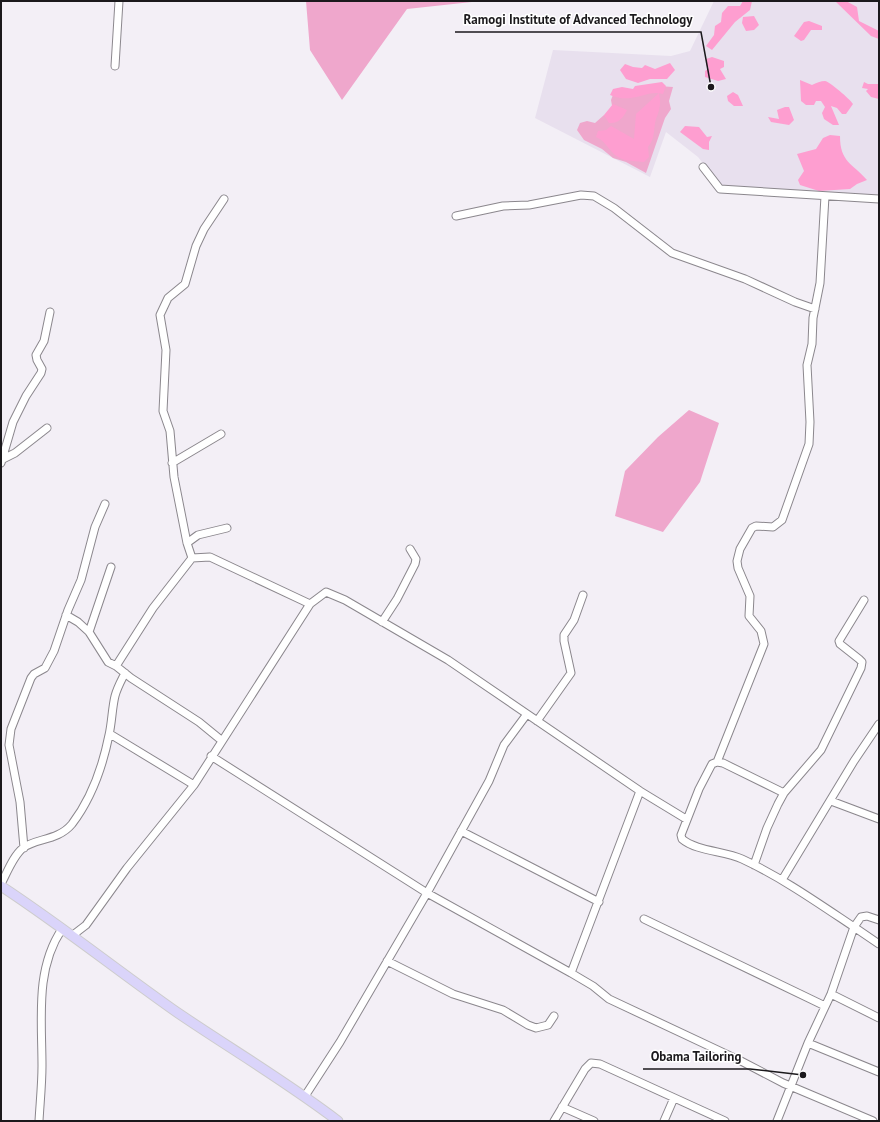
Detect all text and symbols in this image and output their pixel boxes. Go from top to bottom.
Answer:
callout: Ramogi Institute of Advanced Technology [455,7,701,32]
text: Ramogi Institute of Advanced Technology [464,11,693,28]
callout: Obama Tailoring [643,1044,750,1069]
text: Obama Tailoring [651,1048,741,1065]

